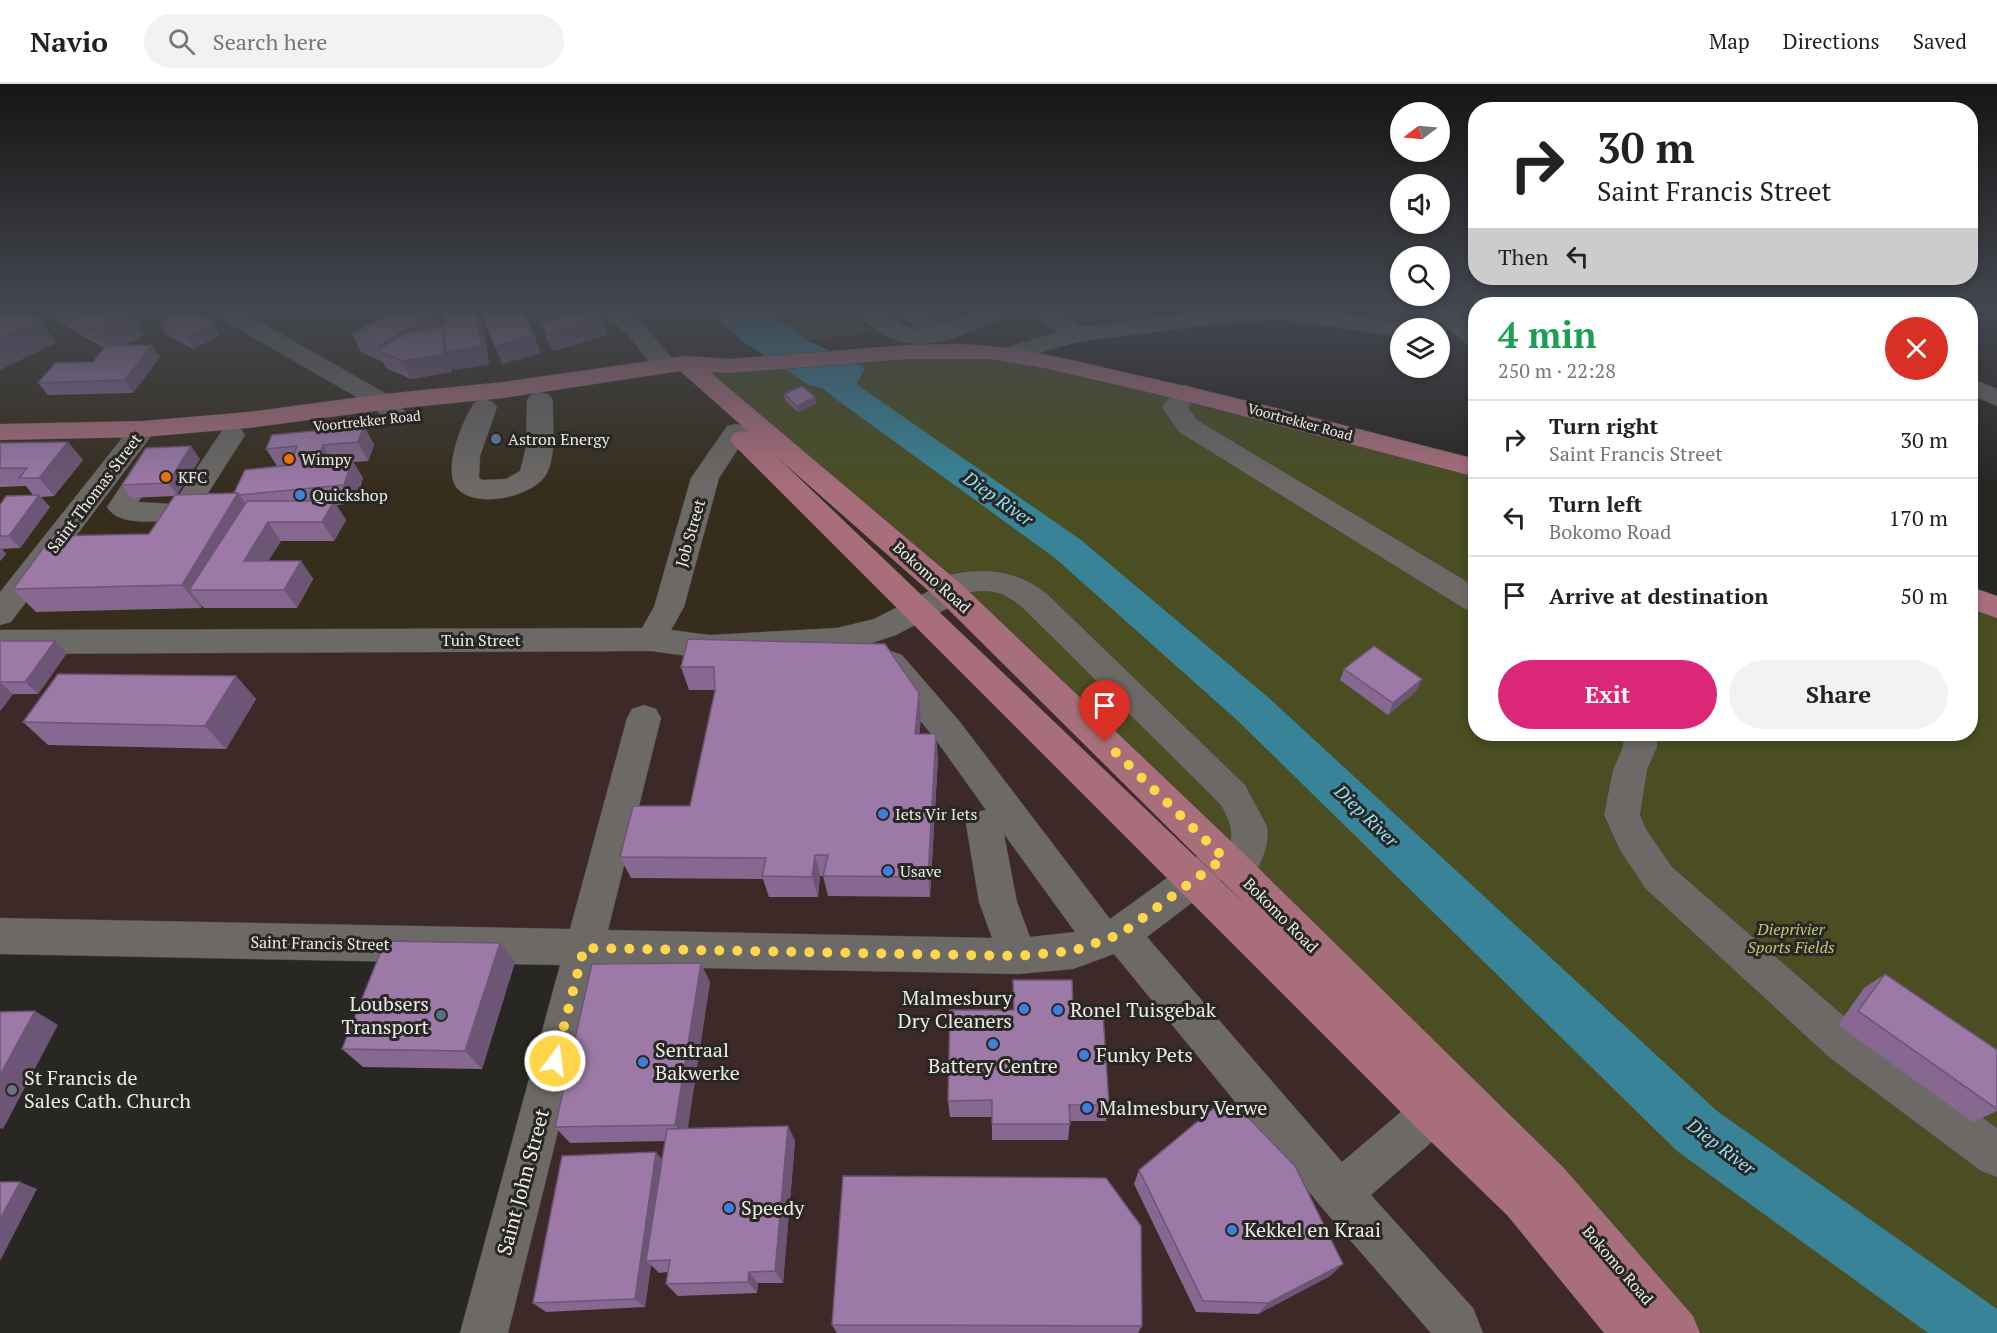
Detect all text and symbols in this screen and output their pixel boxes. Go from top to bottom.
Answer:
search box [144,14,564,68]
text: Navio [30,23,108,60]
icon: search [165,25,198,58]
text: Search here [213,27,327,56]
text: Map [1709,27,1750,55]
text: Directions [1783,27,1880,55]
text: Saved [1913,27,1967,55]
north arrow [1390,102,1450,162]
map controls [1390,102,1450,378]
text: 30 m [1597,119,1695,175]
icon: right [1498,126,1576,204]
text: Saint Francis Street [1597,173,1832,209]
button: sound [1390,174,1450,234]
icon: left [1561,240,1594,273]
text: Then [1498,242,1549,271]
button: search [1390,246,1450,306]
text: 4 min [1498,311,1596,358]
button: close [1885,317,1948,380]
button: layers [1390,318,1450,378]
text: 250 m · 22:28 [1498,357,1616,384]
street label: Voortrekker Road [1245,398,1355,445]
street label: Voortrekker Road [312,405,422,436]
text: Turn right [1549,411,1658,440]
icon: right [1498,423,1531,456]
text: 30 m [1900,425,1948,454]
place label: Astron Energy [508,428,611,450]
street label: Saint Thomas Street [42,429,146,557]
marker: Astron Energy [489,432,503,446]
text: Saint Francis Street [1549,440,1723,467]
place label: Wimpy [301,448,352,470]
marker: Wimpy [282,452,296,466]
water label: Diep River [958,465,1039,531]
place label: KFC [178,466,207,488]
marker: KFC [159,470,173,484]
place label: Quickshop [312,484,388,506]
marker: Quickshop [293,488,307,502]
text: Turn left [1549,489,1642,518]
street label: Job Street [670,496,710,569]
icon: left [1498,501,1531,534]
text: 170 m [1888,503,1948,532]
text: Bokomo Road [1549,518,1671,545]
street label: Bokomo Road [888,536,976,618]
icon: arrive [1498,579,1531,612]
text: Arrive at destination [1549,581,1768,610]
text: 50 m [1900,581,1948,610]
street label: Tuin Street [441,629,521,651]
button: Exit [1498,660,1717,729]
button: Share [1729,660,1948,729]
pin [1079,680,1130,742]
icon: arrive [1088,689,1121,722]
water label: Diep River [1329,778,1404,852]
place label: Iets Vir Iets [895,803,977,825]
marker: Iets Vir Iets [876,807,890,821]
place label: Usave [900,860,942,882]
marker: Usave [881,864,895,878]
street label: Bokomo Road [1239,873,1323,957]
park label: Dieprivier Sports Fields [1747,918,1835,958]
street label: Saint Francis Street [250,931,390,955]
place label: Malmesbury Dry Cleaners [898,984,1013,1034]
place label: Loubsers Transport [341,990,430,1040]
place label: Ronel Tuisgebak [1070,996,1217,1023]
marker: Malmesbury Dry Cleaners [1017,1002,1031,1016]
marker: Ronel Tuisgebak [1051,1003,1065,1017]
marker: Loubsers Transport [434,1008,448,1022]
position arrow [523,1029,587,1093]
place label: Sentraal Bakwerke [655,1036,740,1086]
marker: Battery Centre [986,1037,1000,1051]
place label: Funky Pets [1096,1041,1193,1068]
marker: Funky Pets [1077,1048,1091,1062]
place label: Battery Centre [928,1052,1058,1079]
marker: Sentraal Bakwerke [636,1055,650,1069]
place label: St Francis de Sales Cath. Church [24,1064,191,1114]
marker: St Francis de Sales Cath. Church [5,1083,19,1097]
place label: Malmesbury Verwe [1099,1094,1267,1121]
marker: Malmesbury Verwe [1080,1101,1094,1115]
street label: Saint John Street [490,1105,555,1258]
water label: Diep River [1682,1112,1761,1180]
place label: Speedy [741,1194,805,1221]
marker: Speedy [722,1201,736,1215]
place label: Kekkel en Kraai [1244,1216,1381,1243]
street label: Bokomo Road [1578,1221,1658,1309]
marker: Kekkel en Kraai [1225,1223,1239,1237]

